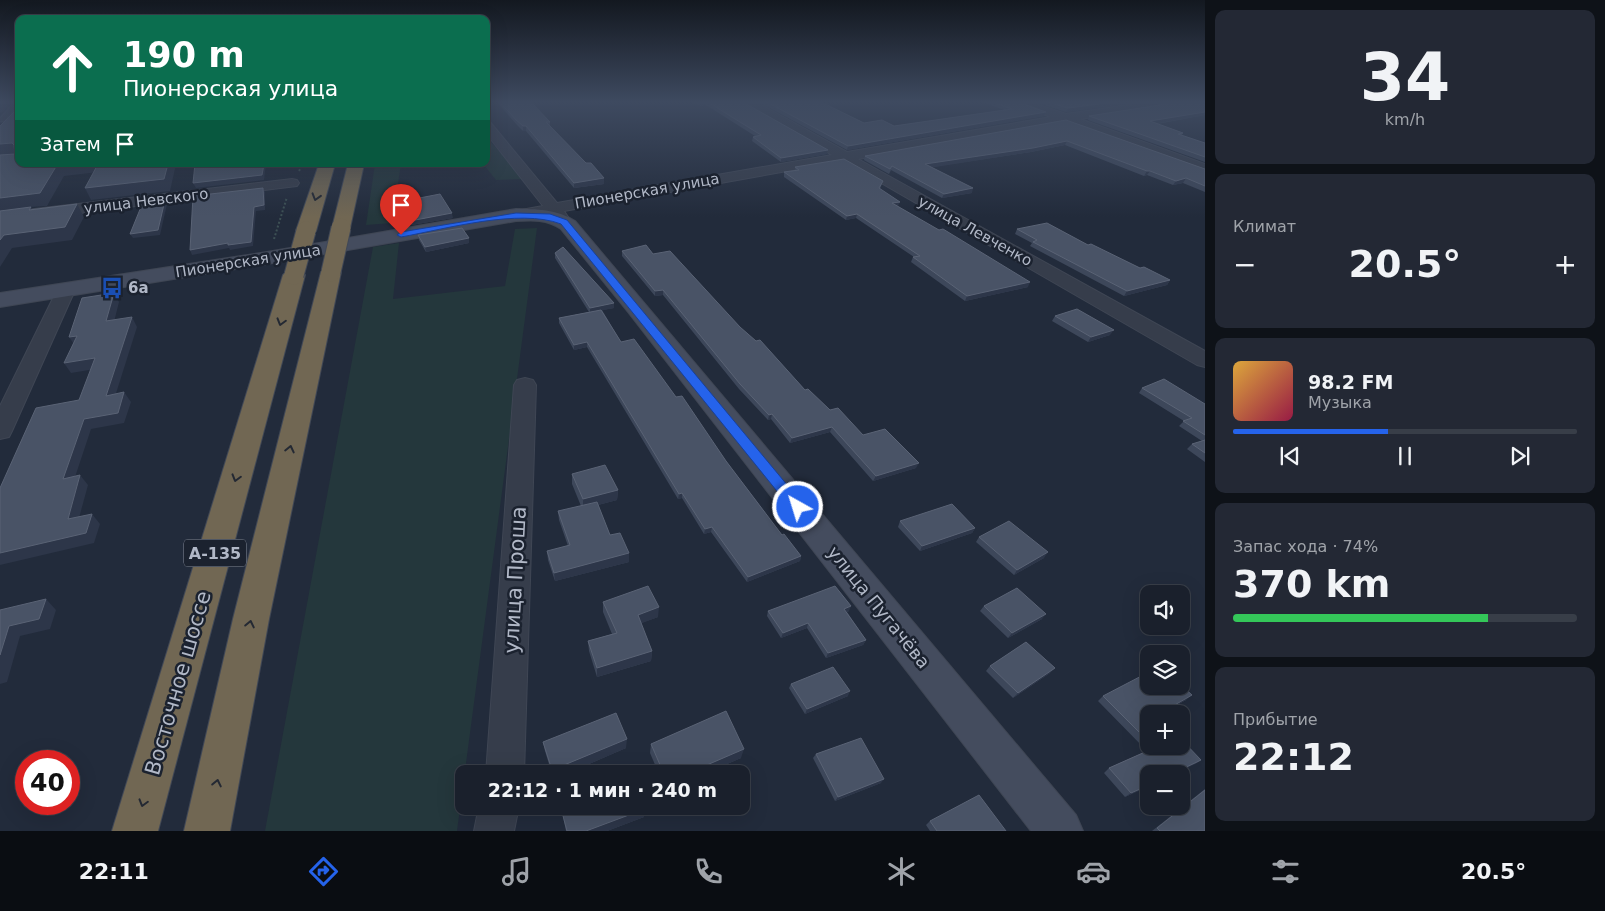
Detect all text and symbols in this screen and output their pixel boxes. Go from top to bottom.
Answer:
icon: ahead [40,35,105,100]
text: 190 m [123,35,245,75]
text: 34 [1360,40,1450,115]
text: Пионерская улица [123,76,338,101]
text: km/h [1385,110,1425,129]
icon: arrive [111,130,139,158]
text: Затем [40,133,101,155]
street label: Пионерская улица [573,169,721,213]
street label: улица Невского [83,184,209,218]
pin [380,184,422,235]
icon: arrive [387,191,415,219]
street label: улица Левченко [915,192,1035,270]
one-way arrow [312,193,322,201]
text: Климат [1233,217,1296,236]
street label: Пионерская улица [174,241,322,281]
text: 20.5° [1349,242,1461,286]
text: − [1233,248,1256,281]
text: + [1554,248,1577,281]
bus stop icon: 6а [99,275,125,301]
place label: 6а [128,279,149,297]
one-way arrow [276,317,286,325]
text: 98.2 FM [1308,371,1393,393]
text: Музыка [1308,393,1372,412]
icon: previous [1276,442,1304,470]
icon: pause [1391,442,1419,470]
icon: next [1506,442,1534,470]
one-way arrow [284,444,295,453]
one-way arrow [231,474,242,483]
position arrow [771,480,823,532]
street label: улица Проша [499,506,531,654]
text: Запас хода · 74% [1233,537,1378,556]
road number: А-135 [184,540,246,566]
street label: улица Пугачёва [823,542,935,672]
text: 370 km [1233,562,1390,606]
map controls [1140,585,1190,815]
button: sound [1140,585,1190,635]
street label: Восточное шоссе [140,588,216,778]
one-way arrow [244,620,255,629]
button: layers [1140,645,1190,695]
button: + [1140,705,1190,755]
text: Прибытие [1233,710,1318,729]
text: 22:12 [1233,735,1354,779]
speed limit sign: 40 [15,750,80,815]
button: − [1140,765,1190,815]
one-way arrow [211,779,222,788]
text: 22:12 · 1 мин · 240 m [488,779,717,801]
one-way arrow [139,798,149,806]
icon: directions [306,854,341,889]
icon: music [499,854,534,889]
icon: phone [691,854,726,889]
icon: climate [884,854,919,889]
icon: car [1076,854,1111,889]
icon: filters [1268,854,1303,889]
text: 22:11 [79,859,149,884]
text: 20.5° [1461,859,1526,884]

